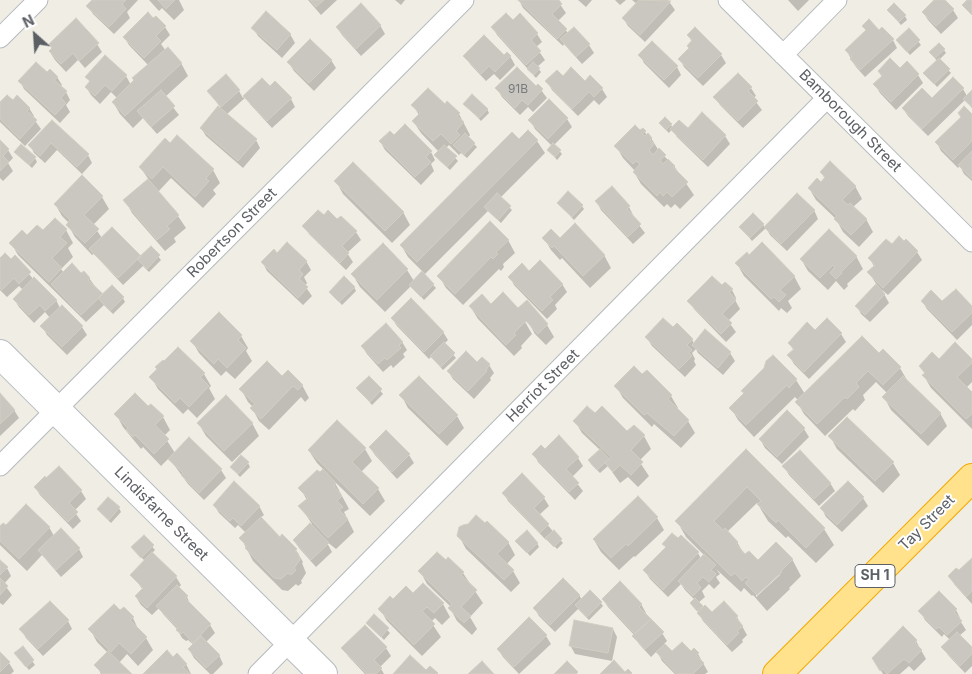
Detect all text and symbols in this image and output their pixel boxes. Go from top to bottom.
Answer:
north arrow [10,10,60,60]
text: N [20,11,37,31]
street label: Bamborough Street [795,66,905,176]
house number: 91B [508,82,528,96]
street label: Robertson Street [183,184,281,282]
street label: Herriot Street [503,346,583,426]
street label: Lindisfarne Street [110,463,212,565]
street label: Tay Street [895,491,959,555]
road number: SH 1 [855,564,895,588]

